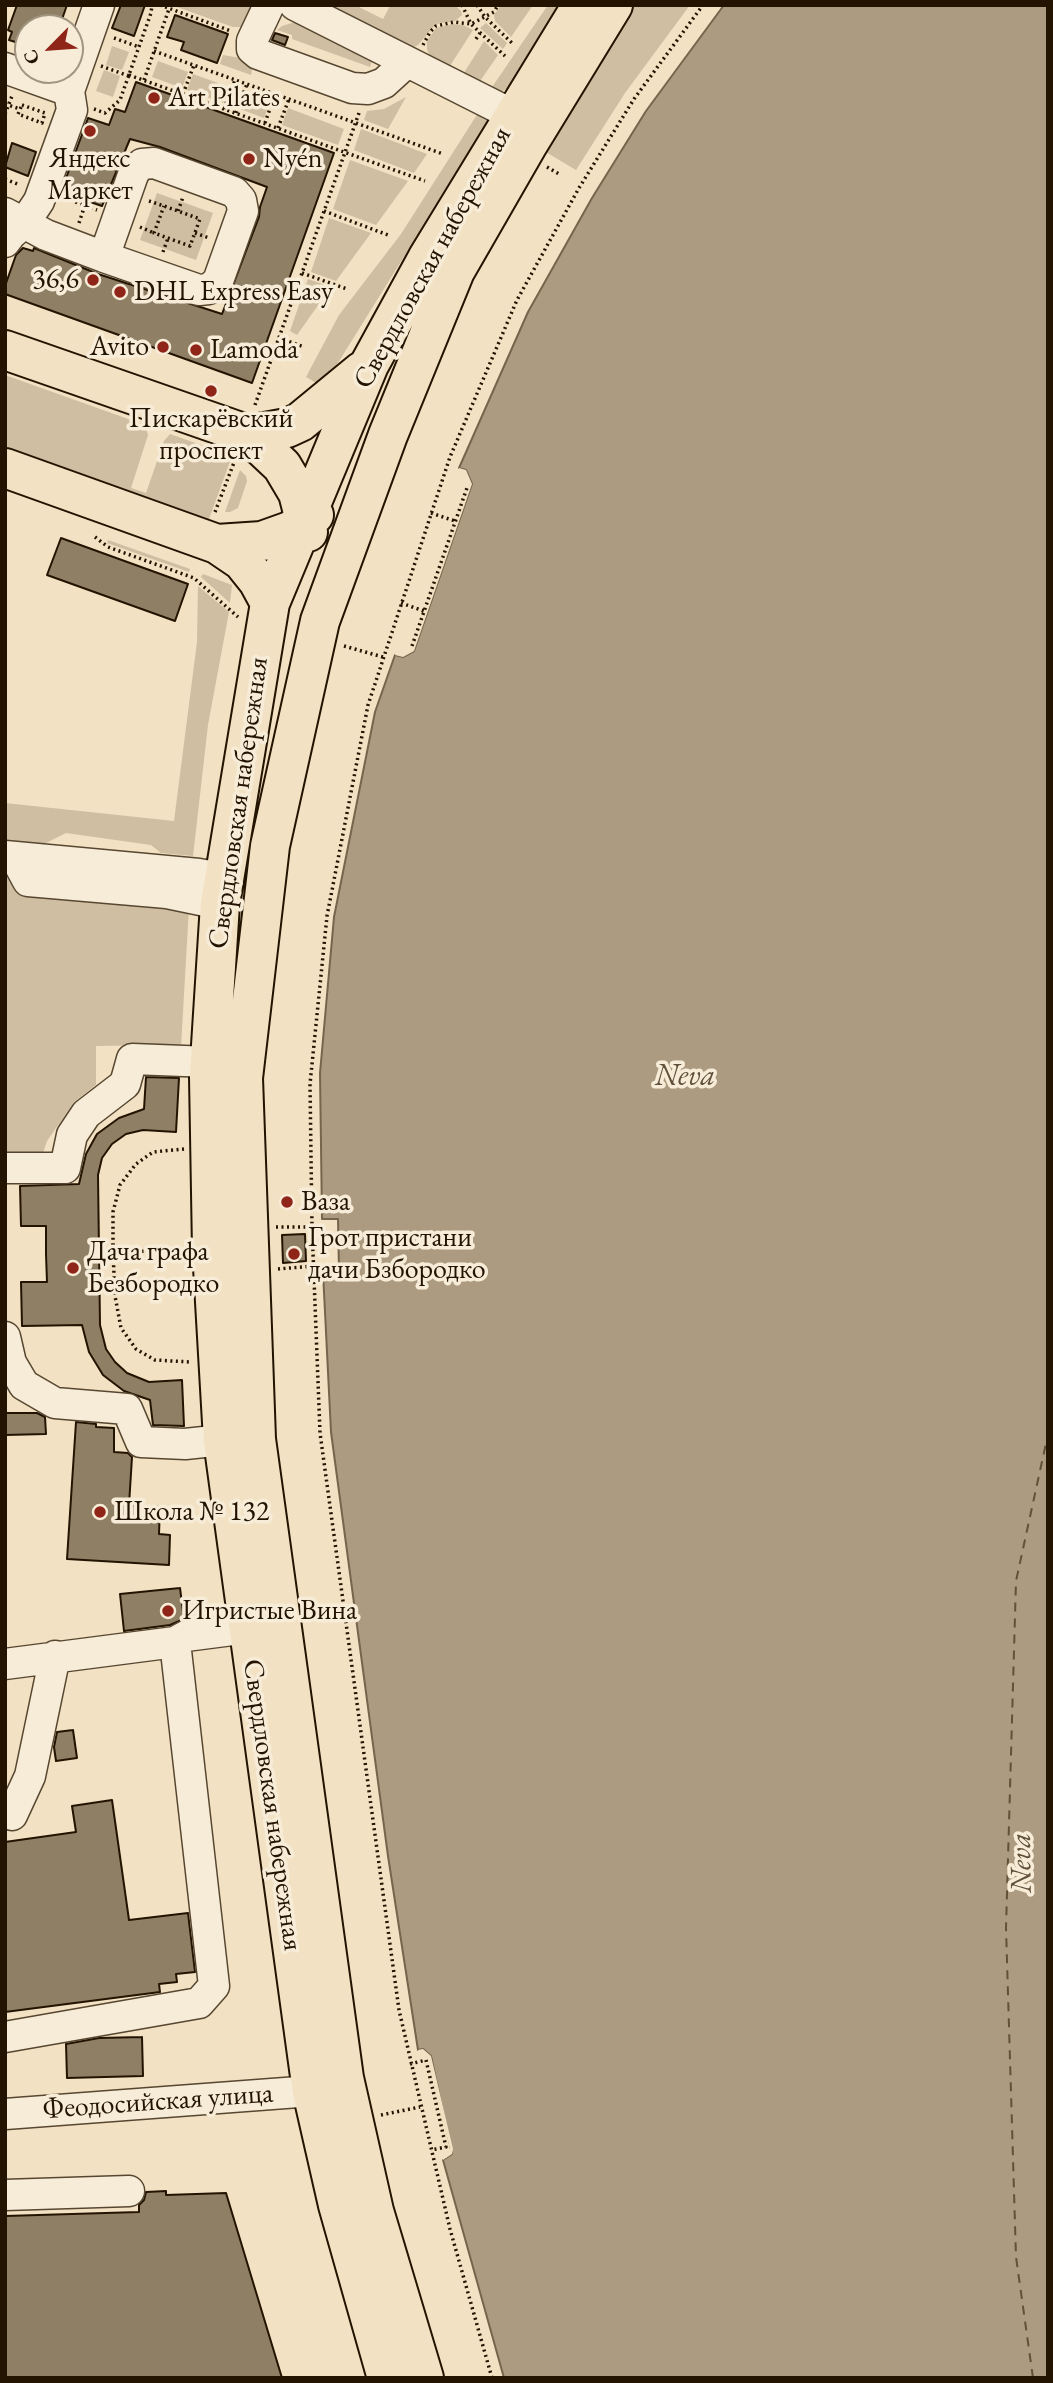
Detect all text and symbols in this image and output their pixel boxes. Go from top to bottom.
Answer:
north arrow [14,14,84,84]
text: С [17,46,46,69]
place label: Art Pilates [168,81,280,115]
marker: Art Pilates [146,90,162,106]
street label: Свердловская набережная [347,121,519,395]
marker: Яндекс Маркет [82,123,98,139]
place label: Яндекс Маркет [47,142,133,208]
place label: Nyén [263,142,322,176]
marker: Nyén [241,151,257,167]
place label: 36,6 [32,263,79,297]
marker: 36,6 [85,272,101,288]
place label: DHL Express Easy [134,275,333,309]
marker: DHL Express Easy [112,284,128,300]
place label: Avito [90,330,149,364]
place label: Lamoda [210,333,299,367]
marker: Avito [155,339,171,355]
marker: Lamoda [188,342,204,358]
marker: Пискарёвский проспект [203,383,219,399]
place label: Пискарёвский проспект [129,402,293,468]
street label: Свердловская набережная [202,655,276,951]
water label: Neva [655,1059,715,1095]
place label: Ваза [301,1185,350,1219]
marker: Ваза [279,1194,295,1210]
place label: Грот пристани дачи Бзбородко [308,1221,486,1287]
place label: Дача графа Безбородко [87,1235,219,1301]
marker: Грот пристани дачи Бзбородко [286,1246,302,1262]
marker: Дача графа Безбородко [65,1260,81,1276]
place label: Школа № 132 [114,1495,269,1529]
marker: Школа № 132 [92,1504,108,1520]
place label: Игристые Вина [182,1594,357,1628]
marker: Игристые Вина [160,1603,176,1619]
street label: Свердловская набережная [235,1657,309,1953]
water label: Neva [1003,1832,1041,1894]
street label: Феодосийская улица [42,2077,274,2127]

